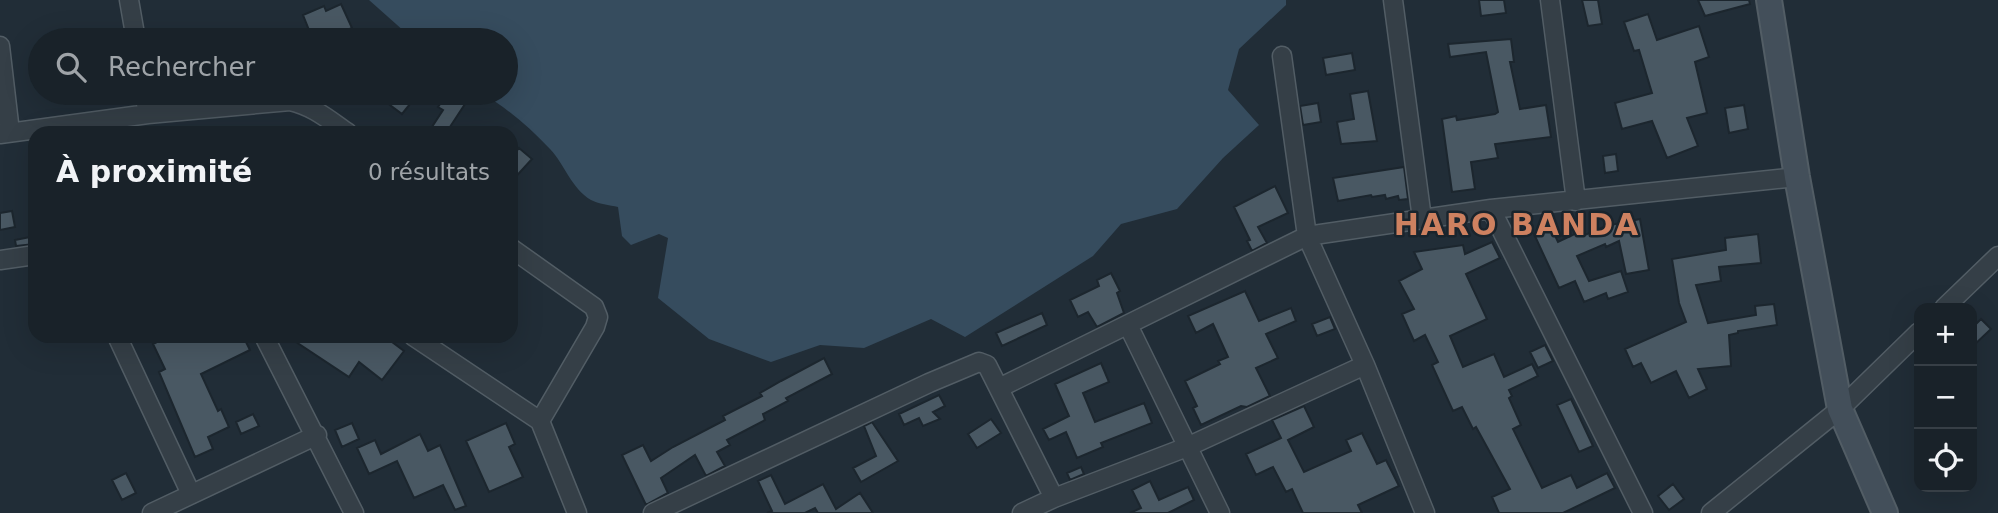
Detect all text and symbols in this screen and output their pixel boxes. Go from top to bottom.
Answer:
search box [28,28,518,105]
icon: search [52,48,90,86]
text: Rechercher [108,52,255,82]
text: À proximité [56,154,252,189]
text: 0 résultats [368,159,490,185]
district label: HARO BANDA [1394,207,1640,242]
map controls [1914,303,1977,492]
button: + [1914,303,1977,366]
button: − [1914,366,1977,429]
button: locate [1914,429,1977,492]

